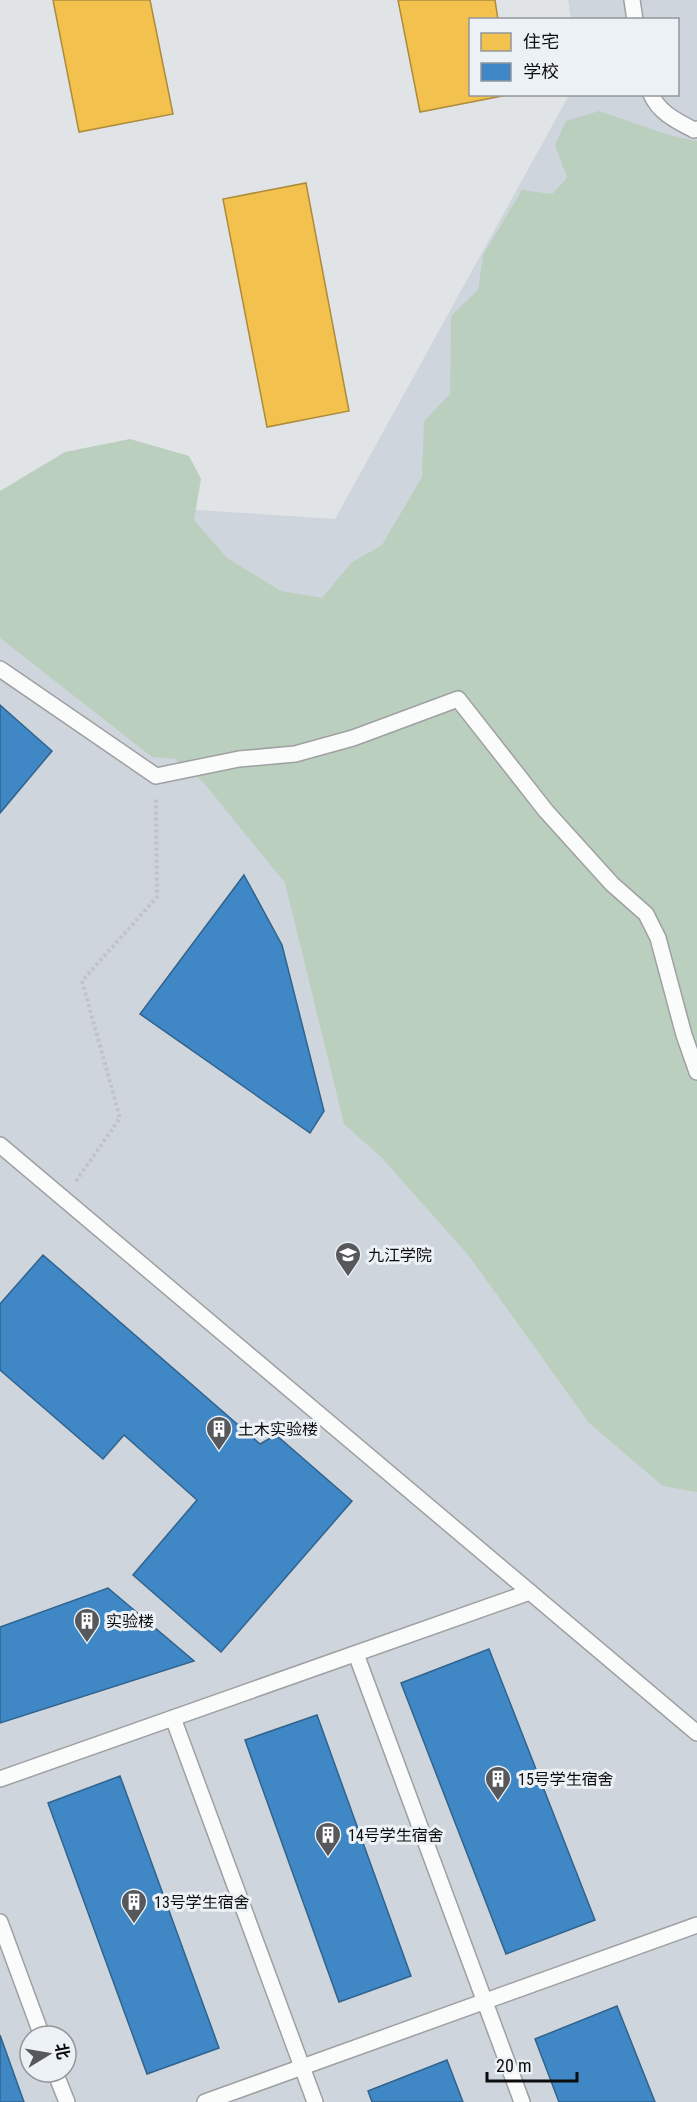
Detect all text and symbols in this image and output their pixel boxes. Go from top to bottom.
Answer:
legend [469,18,679,96]
text: 住宅 [523,31,559,52]
text: 学校 [523,61,559,82]
school or university icon: 九江学院 [333,1240,363,1278]
place label: 九江学院 [368,1246,432,1265]
building icon: 土木实验楼 [204,1414,234,1452]
place label: 土木实验楼 [238,1420,318,1439]
building icon: 实验楼 [72,1606,102,1644]
place label: 实验楼 [106,1612,154,1631]
building icon: 15号学生宿舍 [483,1764,513,1802]
place label: 15号学生宿舍 [518,1770,614,1789]
building icon: 14号学生宿舍 [313,1820,343,1858]
place label: 14号学生宿舍 [348,1826,444,1845]
building icon: 13号学生宿舍 [119,1887,149,1925]
place label: 13号学生宿舍 [154,1893,250,1912]
north arrow [18,2024,78,2084]
text: 北 [51,2042,73,2061]
scale bar [487,2045,577,2083]
text: 20 m [496,2055,531,2076]

